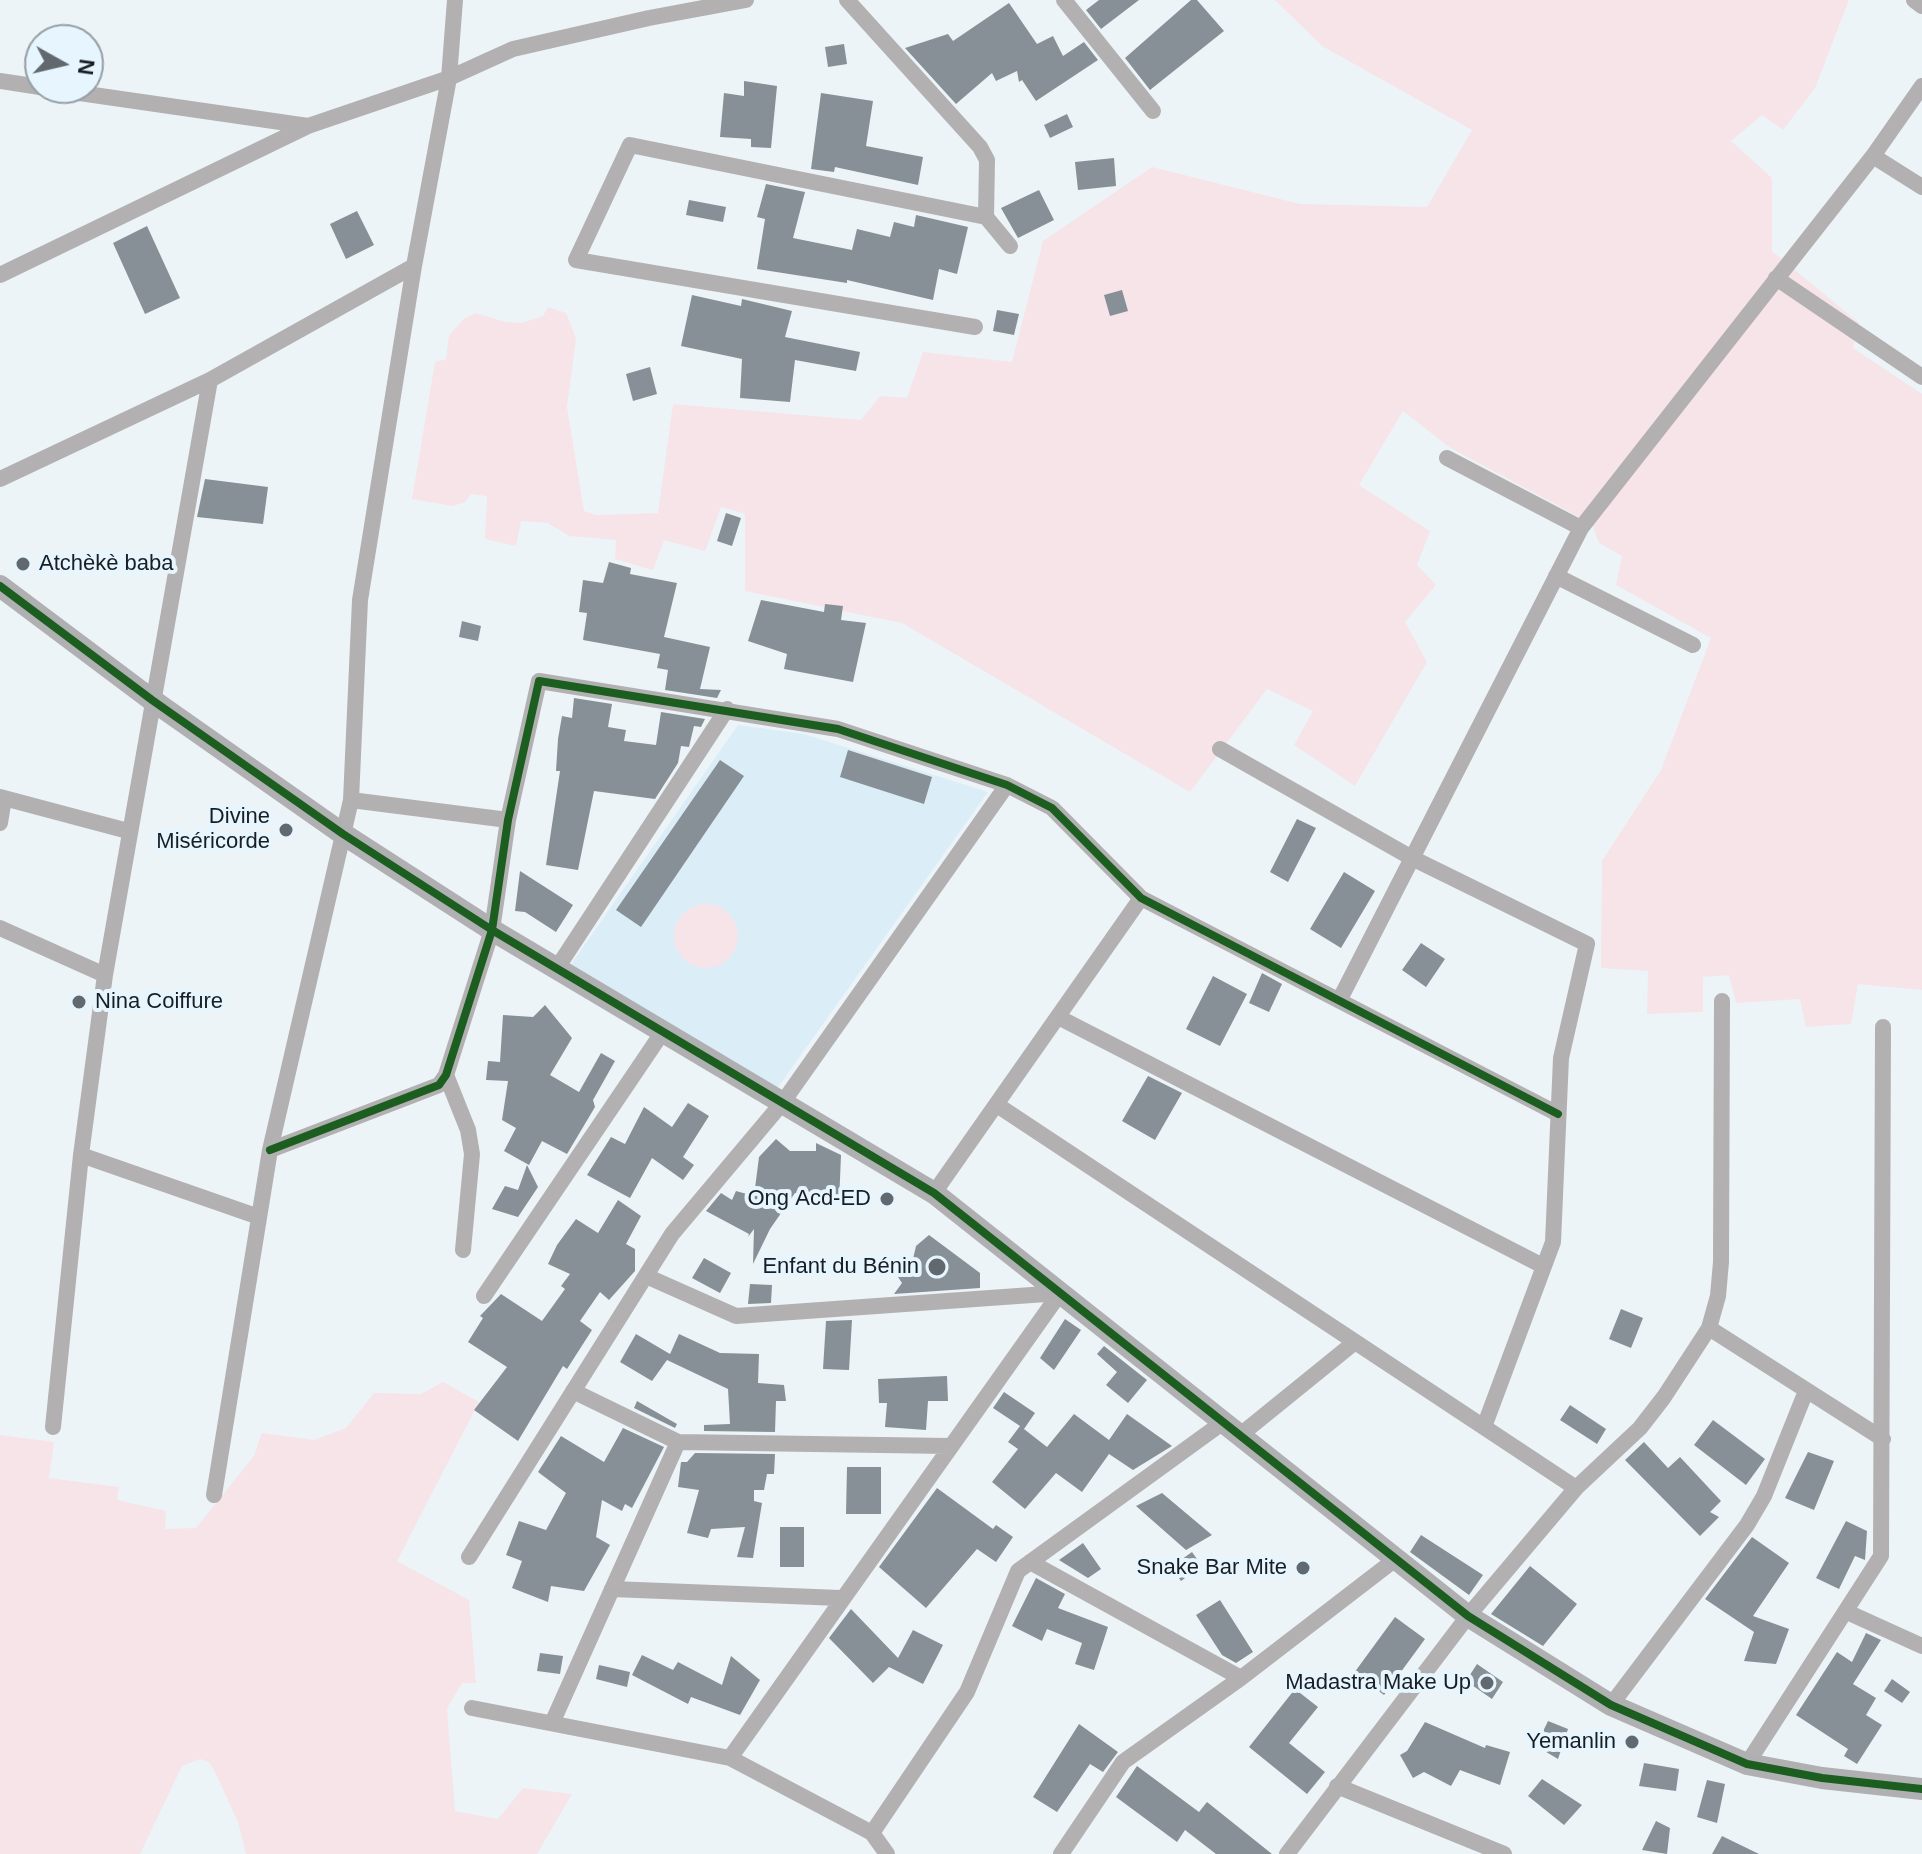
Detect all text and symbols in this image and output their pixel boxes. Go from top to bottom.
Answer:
north arrow [24,24,104,104]
text: N [73,58,100,77]
place label: Atchèkè baba [39,551,174,577]
marker: Atchèkè baba [14,555,32,573]
place label: Divine Miséricorde [156,804,270,856]
marker: Divine Miséricorde [277,821,295,839]
place label: Nina Coiffure [95,989,223,1015]
marker: Nina Coiffure [70,993,88,1011]
place label: Ong Acd-ED [748,1186,871,1212]
marker: Ong Acd-ED [878,1190,896,1208]
place label: Enfant du Bénin [762,1254,919,1280]
marker: Enfant du Bénin [926,1256,948,1278]
place label: Snake Bar Mite [1137,1555,1287,1581]
marker: Snake Bar Mite [1294,1559,1312,1577]
place label: Madastra Make Up [1285,1670,1471,1696]
marker: Madastra Make Up [1478,1674,1496,1692]
place label: Yemanlin [1526,1729,1616,1755]
marker: Yemanlin [1623,1733,1641,1751]

